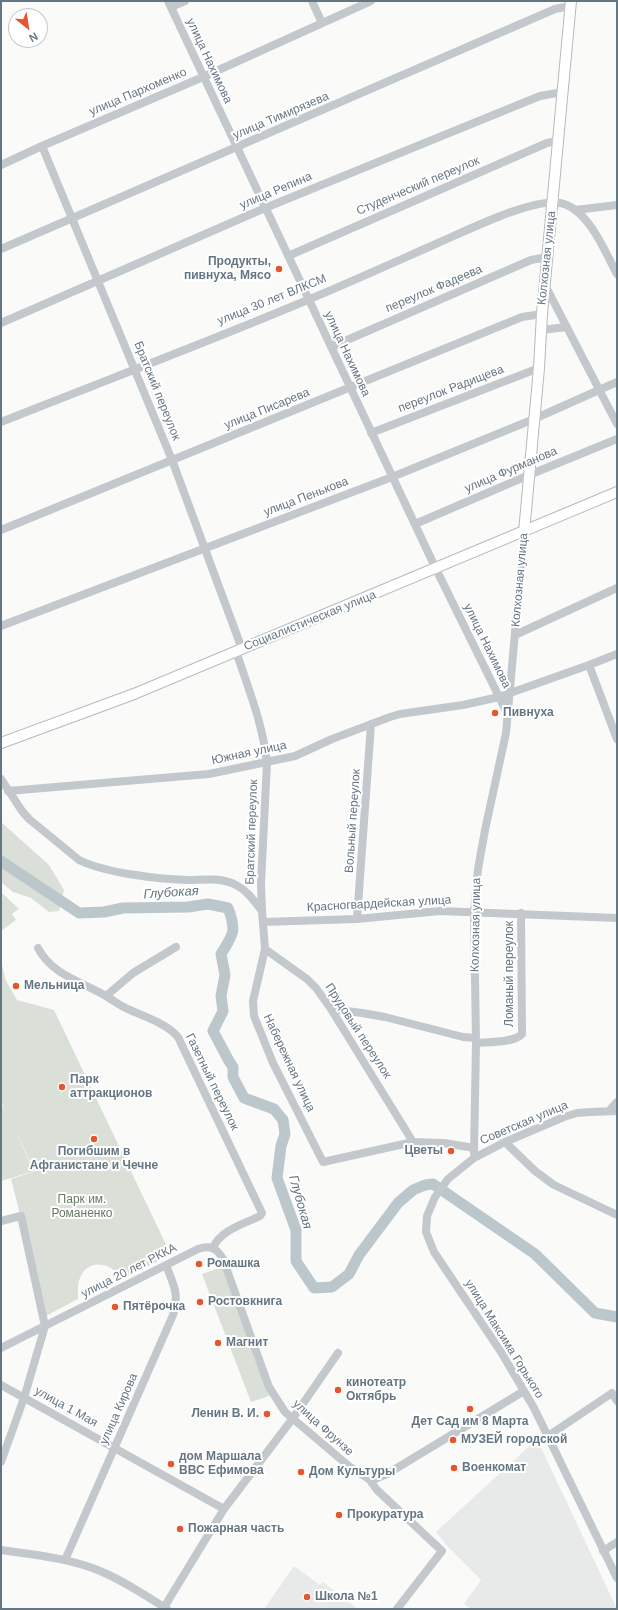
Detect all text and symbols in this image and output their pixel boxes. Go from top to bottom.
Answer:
north arrow [8,8,48,48]
street label: улица Нахимова [183,16,235,106]
text: N [27,30,40,45]
street label: улица Пархоменко [87,65,189,119]
street label: улица Тимирязева [231,89,331,143]
street label: Студенческий переулок [354,154,482,218]
street label: улица Репина [238,169,314,213]
street label: Колхозная улица [535,210,559,306]
place label: Продукты, пивнуха, Мясо [184,255,271,283]
street label: переулок Фадеева [384,262,484,316]
marker: Продукты, пивнуха, Мясо [274,264,284,274]
street label: улица 30 лет ВЛКСМ [215,272,329,328]
street label: улица Нахимова [321,309,373,399]
street label: Братский переулок [131,339,183,443]
street label: переулок Радищева [396,362,506,416]
street label: улица Писарева [222,385,312,433]
street label: улица Фурманова [463,444,559,496]
street label: улица Пенькова [262,474,350,520]
street label: Колхозная улица [509,532,531,628]
street label: Социалистическая улица [242,588,378,654]
street label: улица Нахимова [460,601,514,691]
place label: Пивнуха [503,706,554,720]
marker: Пивнуха [490,708,500,718]
street label: Южная улица [210,738,288,768]
street label: Вольный переулок [342,769,364,873]
street label: Братский переулок [243,779,261,885]
street label: Колхозная улица [468,878,484,972]
water label: Глубокая [143,883,199,903]
street label: Красногвардейская улица [306,893,452,915]
street label: Ломаный переулок [503,921,517,1027]
place label: Мельница [24,979,84,993]
marker: Мельница [11,981,21,991]
street label: Прудовый переулок [322,981,394,1081]
street label: Набережная улица [260,1012,318,1114]
street label: Газетный переулок [182,1031,242,1133]
place label: Парк аттракционов [70,1073,152,1101]
marker: Парк аттракционов [57,1082,67,1092]
street label: Советская улица [478,1098,570,1148]
marker: Погибшим в Афганистане и Чечне [89,1134,99,1144]
place label: Цветы [404,1144,443,1158]
place label: Погибшим в Афганистане и Чечне [30,1145,158,1173]
marker: Цветы [446,1146,456,1156]
water label: Глубокая [285,1173,315,1231]
park label: Парк им. Романенко [51,1193,113,1221]
street label: улица 20 лет РККА [79,1241,179,1301]
place label: Ромашка [207,1257,260,1271]
marker: Ромашка [194,1259,204,1269]
street label: улица Максима Горького [461,1277,547,1401]
place label: Ростовкнига [208,1295,282,1309]
marker: Ростовкнига [195,1297,205,1307]
place label: Пятёрочка [123,1300,185,1314]
marker: Пятёрочка [110,1302,120,1312]
place label: Магнит [226,1336,268,1350]
marker: Магнит [213,1338,223,1348]
street label: улица Кирова [97,1371,141,1447]
place label: кинотеатр Октябрь [346,1376,406,1404]
street label: улица 1 Мая [32,1384,100,1430]
marker: кинотеатр Октябрь [333,1385,343,1395]
street label: улица Фрунзе [290,1397,356,1459]
marker: Дет Сад им 8 Марта [465,1404,475,1414]
place label: Ленин В. И. [191,1407,259,1421]
marker: Ленин В. И. [262,1409,272,1419]
place label: Дет Сад им 8 Марта [412,1415,528,1429]
place label: МУЗЕЙ городской [461,1433,567,1447]
marker: МУЗЕЙ городской [448,1435,458,1445]
place label: дом Маршала ВВС Ефимова [179,1450,264,1478]
marker: дом Маршала ВВС Ефимова [166,1459,176,1469]
place label: Военкомат [462,1461,526,1475]
marker: Военкомат [449,1463,459,1473]
place label: Дом Культуры [309,1465,395,1479]
marker: Дом Культуры [296,1467,306,1477]
place label: Прокуратура [347,1508,424,1522]
marker: Прокуратура [334,1510,344,1520]
place label: Пожарная часть [188,1522,284,1536]
marker: Пожарная часть [175,1524,185,1534]
place label: Школа №1 [315,1590,378,1604]
marker: Школа №1 [302,1592,312,1602]

